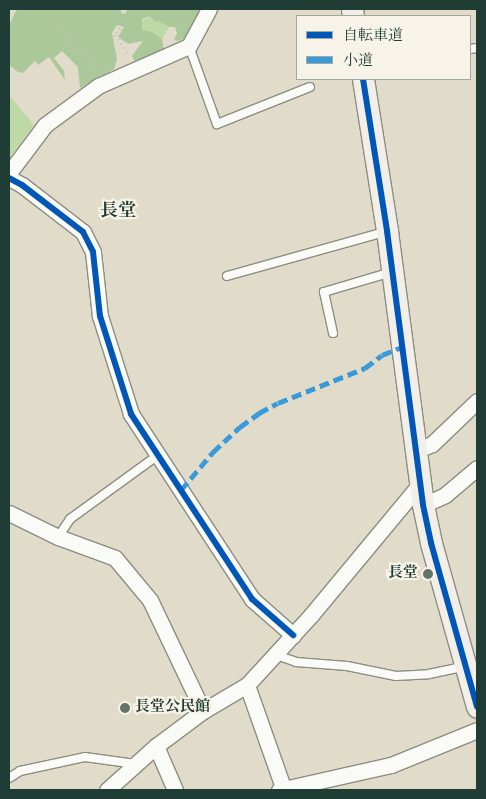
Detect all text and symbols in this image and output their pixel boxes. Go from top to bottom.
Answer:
legend [296,15,471,80]
text: 自転車道 [343,26,403,47]
text: 小道 [343,51,373,72]
district label: 長堂 [100,201,136,223]
place label: 長堂 [388,565,418,583]
marker: 長堂 [422,568,434,580]
place label: 長堂公民館 [135,699,210,717]
marker: 長堂公民館 [119,702,131,714]

